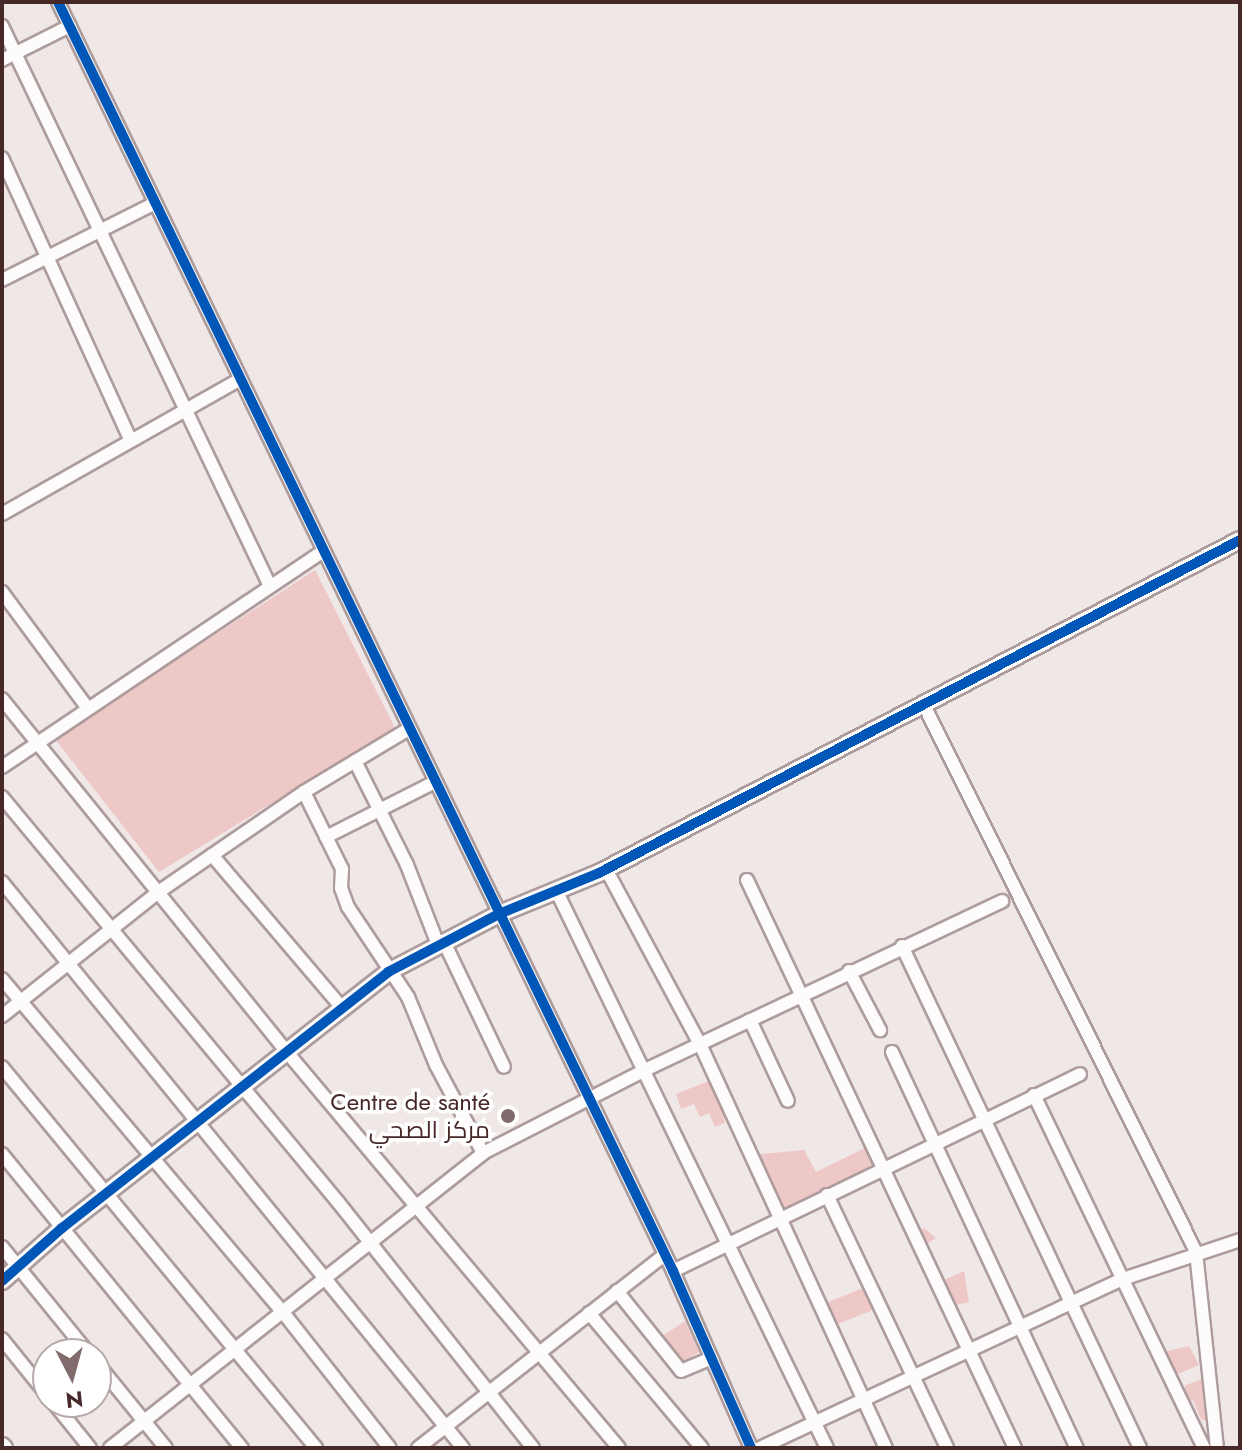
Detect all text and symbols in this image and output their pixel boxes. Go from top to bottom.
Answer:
place label: Centre de santé مركز الصحي [330,1088,490,1144]
marker: Centre de santé مركز الصحي [497,1105,519,1127]
north arrow [32,1338,112,1418]
text: N [64,1383,85,1417]

